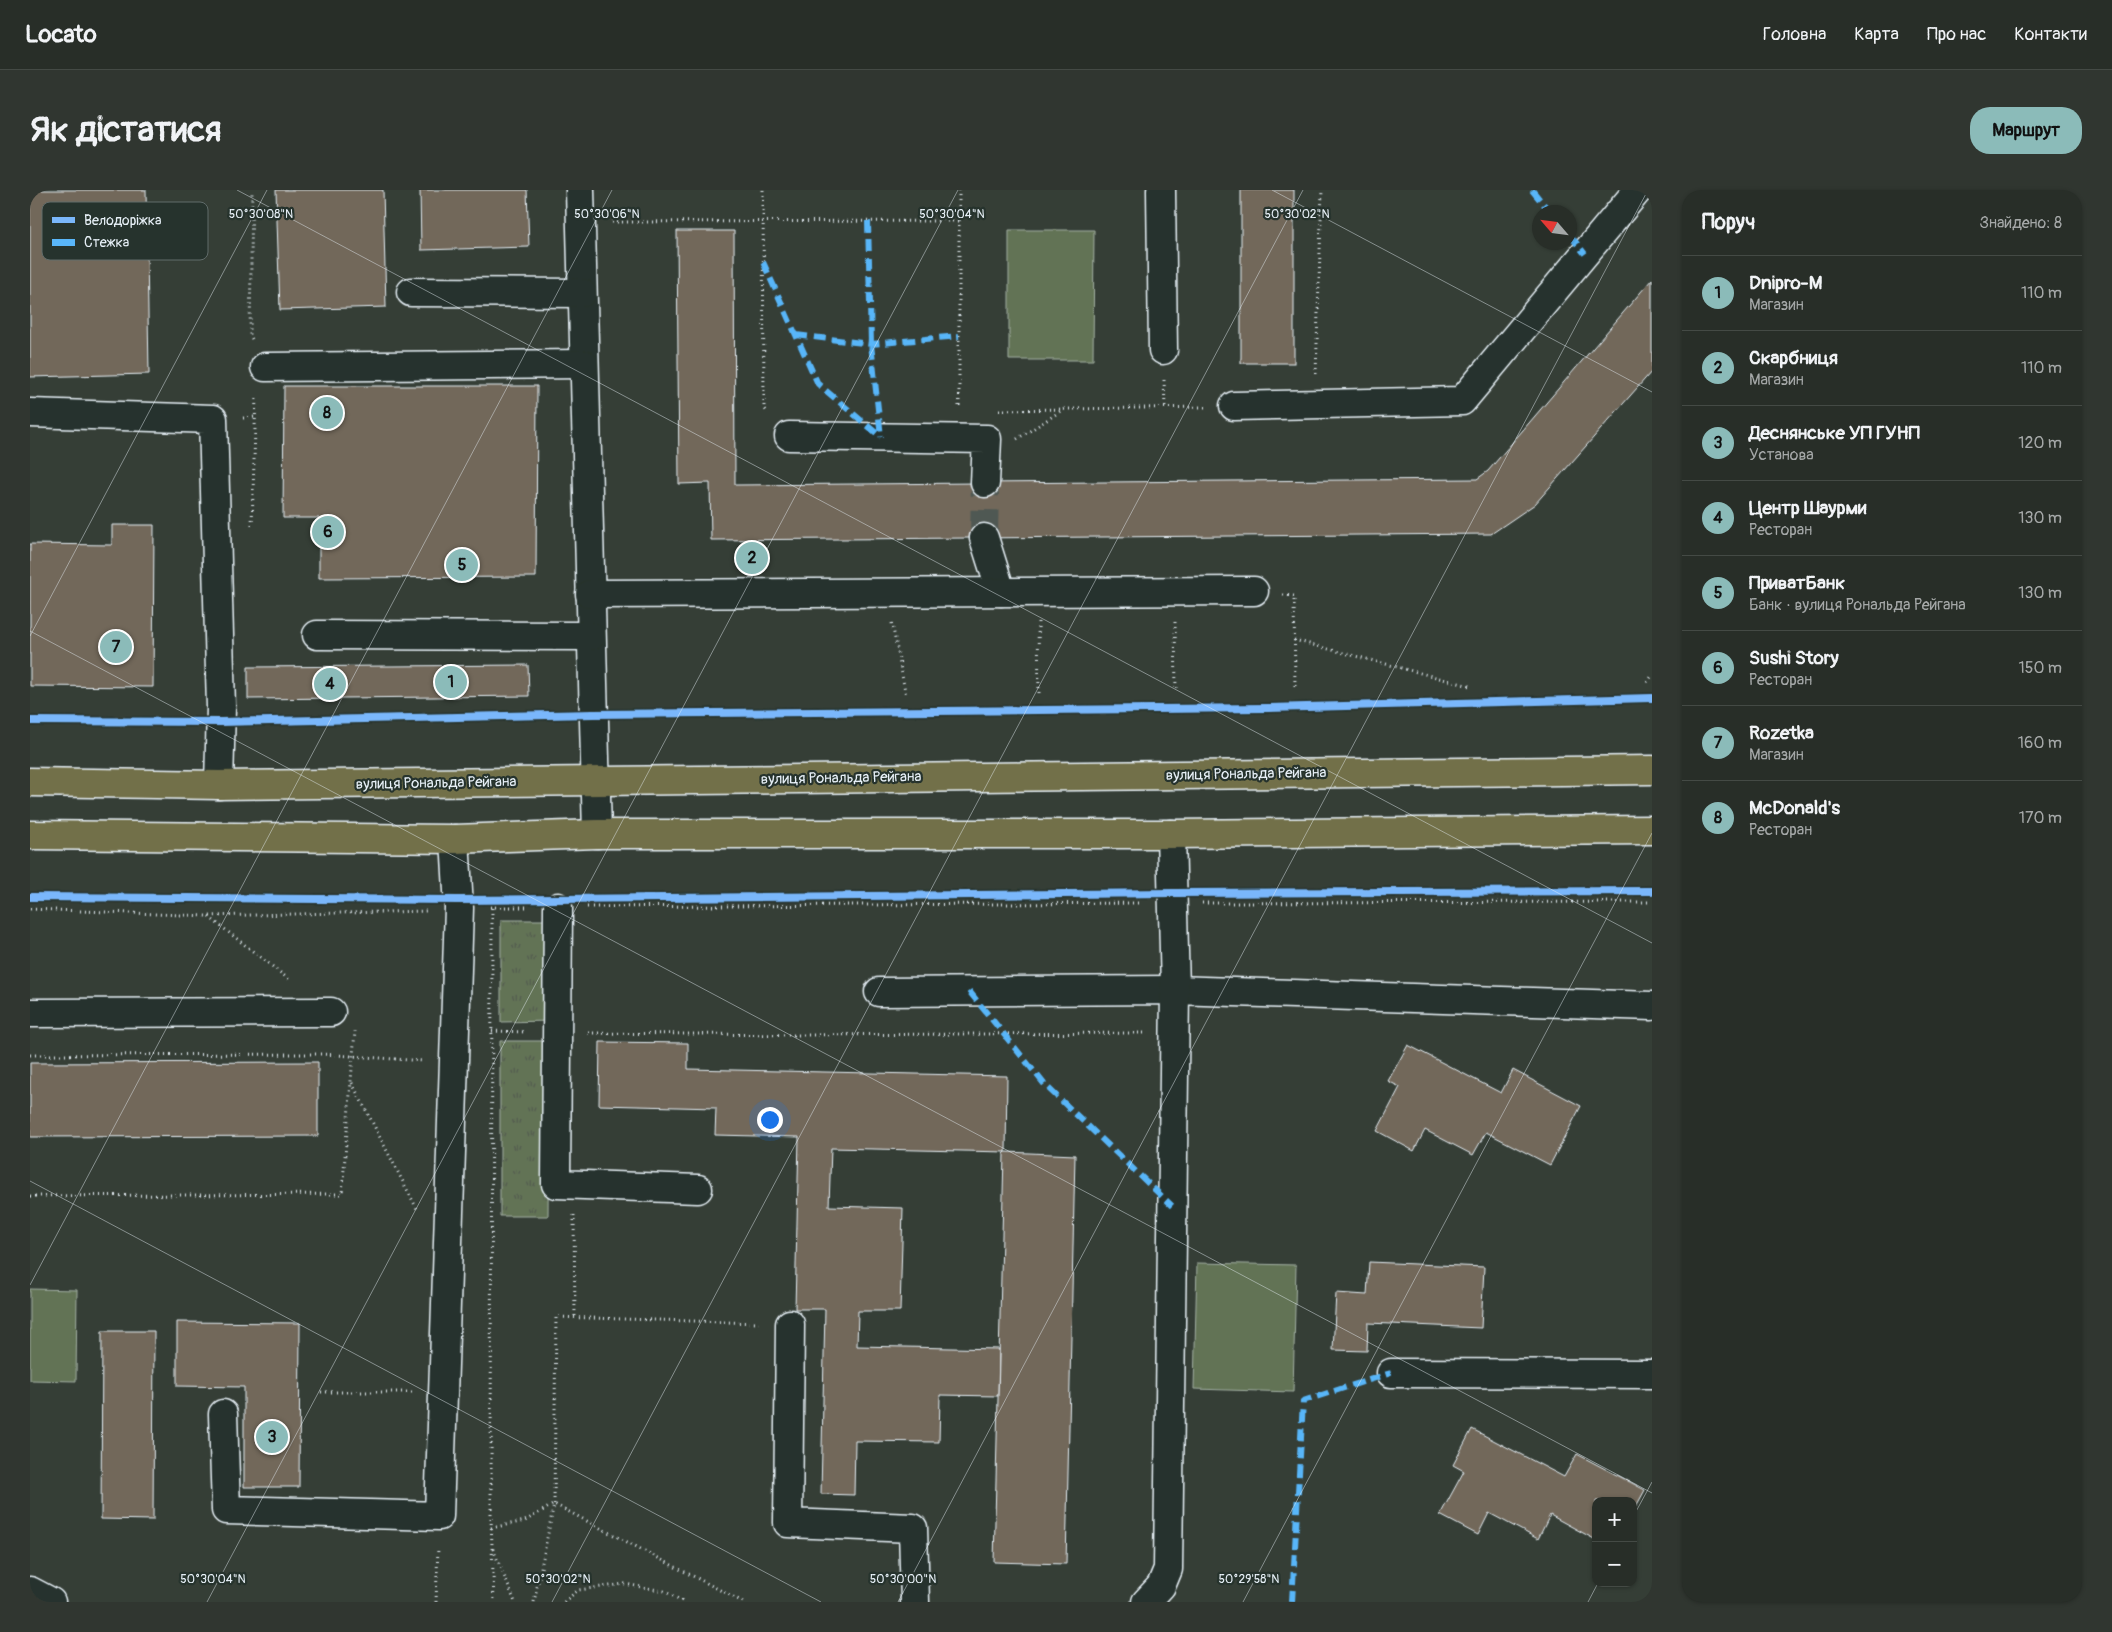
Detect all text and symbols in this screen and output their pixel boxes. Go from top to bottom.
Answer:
text: Locato [25,20,97,49]
text: Головна [1763,23,1826,46]
text: Карта [1854,23,1899,46]
text: Про нас [1927,23,1986,46]
text: Контакти [2014,23,2087,46]
button: Маршрут [1970,107,2082,154]
text: Як дістатися [30,108,221,152]
legend [42,202,208,260]
north arrow [1532,205,1577,250]
text: 50°30'08"N [229,207,293,222]
text: 50°30'06"N [574,207,640,222]
text: 50°30'04"N [919,207,985,222]
text: 50°30'02"N [1264,207,1330,222]
text: Поруч [1702,209,1755,236]
text: Велодоріжка [84,212,161,229]
text: Знайдено: 8 [1979,213,2062,233]
text: Стежка [84,234,129,251]
text: Dnipro-M [1749,271,1822,295]
text: 1 [1715,283,1721,303]
text: 110 m [2021,283,2062,303]
text: Магазин [1749,295,1804,315]
text: Скарбниця [1749,346,1838,370]
text: 2 [1714,358,1722,378]
text: 110 m [2021,358,2062,378]
text: Магазин [1749,370,1804,390]
pin: 8 [311,394,343,432]
text: Деснянське УП ГУНП [1749,421,1920,445]
text: 3 [1714,433,1722,453]
text: 120 m [2018,433,2062,453]
text: Установа [1749,445,1814,465]
text: Центр Шаурми [1749,496,1866,520]
text: 4 [1713,508,1723,528]
text: 130 m [2018,508,2062,528]
pin: 6 [312,513,344,551]
text: Ресторан [1749,520,1812,540]
pin: 2 [736,539,768,577]
pin: 5 [446,546,478,584]
text: ПриватБанк [1749,571,1845,595]
text: 5 [1714,583,1722,603]
text: 130 m [2018,583,2062,603]
text: Банк · вулиця Рональда Рейгана [1749,595,1966,615]
pin: 7 [100,628,132,666]
text: Sushi Story [1749,646,1839,670]
text: 6 [1713,658,1723,678]
text: 150 m [2018,658,2062,678]
pin: 1 [435,663,467,701]
pin: 4 [314,665,346,703]
text: Ресторан [1749,670,1812,690]
text: Rozetka [1749,721,1814,745]
text: 7 [1714,733,1722,753]
text: 160 m [2018,733,2062,753]
text: Магазин [1749,745,1804,765]
street label: вулиця Рональда Рейгана [1166,763,1327,785]
street label: вулиця Рональда Рейгана [761,767,922,789]
street label: вулиця Рональда Рейгана [356,772,517,794]
text: McDonald's [1749,796,1840,820]
text: 8 [1714,808,1722,828]
text: 170 m [2019,808,2062,828]
text: Ресторан [1749,820,1812,840]
your location [757,1107,783,1133]
pin: 3 [256,1418,288,1456]
map controls [1592,1497,1637,1587]
button: + [1592,1497,1637,1542]
button: − [1592,1542,1637,1587]
text: 50°30'04"N [180,1572,246,1587]
text: 50°30'02"N [525,1572,591,1587]
text: 50°30'00"N [870,1572,936,1587]
text: 50°29'58"N [1219,1572,1279,1587]

